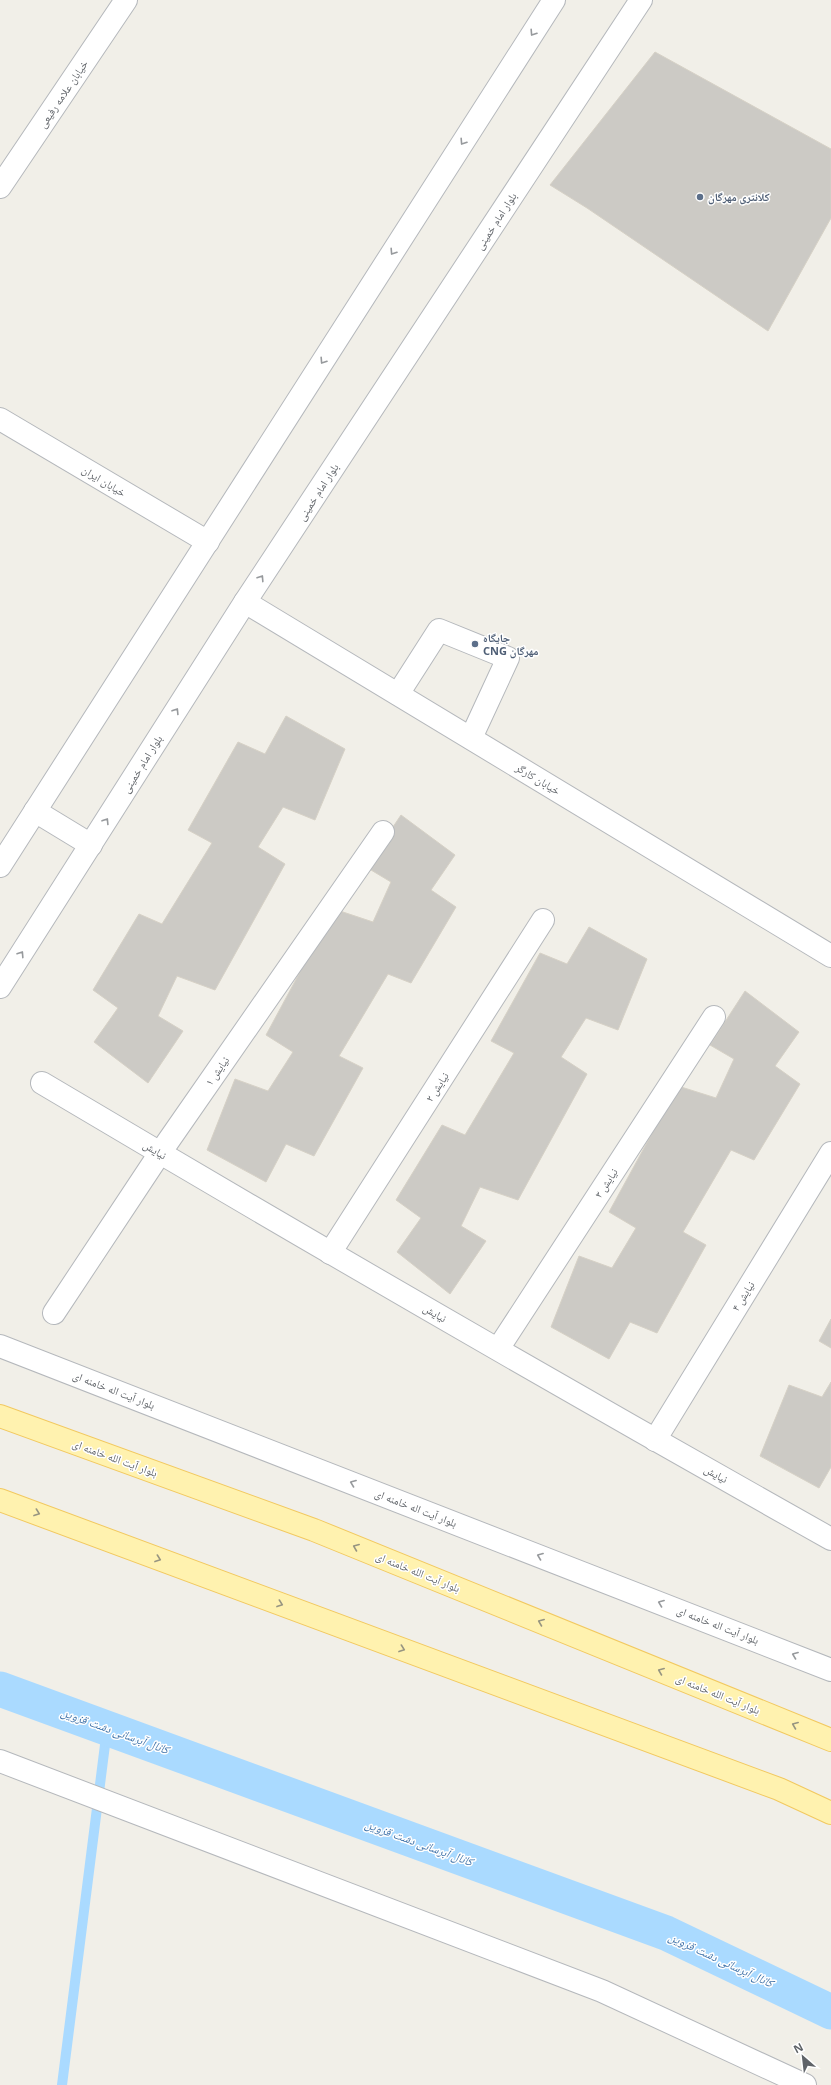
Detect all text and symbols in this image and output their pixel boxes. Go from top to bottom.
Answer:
one-way arrow [530,29,538,36]
street label: خیابان علامه رفیعی [34,57,91,131]
one-way arrow [460,138,468,145]
street label: بلوار امام خمینی [471,189,520,252]
place label: کلانتری مهرگان [708,189,770,205]
marker: کلانتری مهرگان [695,192,705,202]
one-way arrow [390,248,398,255]
one-way arrow [321,357,328,364]
street label: بلوار امام خمینی [293,460,342,523]
street label: خیابان ایران [79,462,129,500]
one-way arrow [256,575,264,582]
place label: جایگاه CNG مهرگان [483,630,538,659]
marker: جایگاه CNG مهرگان [470,639,480,649]
one-way arrow [171,708,179,715]
street label: بلوار امام خمینی [118,732,165,795]
street label: خیابان کارگر [512,759,563,798]
one-way arrow [101,818,109,825]
one-way arrow [16,951,24,958]
street label: نیایش ۱ [201,1053,232,1088]
street label: نیایش ۲ [421,1069,452,1104]
street label: نیایش [141,1137,170,1162]
street label: نیایش ۳ [590,1165,621,1200]
street label: نیایش ۴ [728,1278,758,1314]
street label: نیایش [421,1300,450,1325]
street label: بلوار آیت اله خامنه ای [71,1367,157,1412]
street label: بلوار آیت الله خامنه ای [71,1435,160,1480]
street label: نیایش [702,1461,731,1486]
one-way arrow [350,1480,357,1488]
street label: بلوار آیت اله خامنه ای [373,1485,459,1530]
one-way arrow [33,1509,40,1517]
one-way arrow [352,1544,359,1552]
street label: بلوار آیت الله خامنه ای [374,1548,463,1595]
one-way arrow [536,1552,543,1560]
one-way arrow [155,1554,162,1562]
one-way arrow [277,1599,284,1607]
one-way arrow [657,1599,664,1607]
street label: بلوار آیت اله خامنه ای [675,1602,761,1647]
one-way arrow [537,1619,544,1627]
one-way arrow [398,1645,405,1653]
one-way arrow [792,1652,799,1660]
one-way arrow [658,1668,665,1676]
street label: بلوار آیت الله خامنه ای [674,1670,763,1717]
water label: کانال آبرسانی دشت قزوین [59,1703,173,1759]
one-way arrow [791,1722,798,1730]
water label: کانال آبرسانی دشت قزوین [363,1815,477,1871]
water label: کانال آبرسانی دشت قزوین [666,1928,778,1992]
north arrow [783,2037,823,2077]
text: N [791,2039,806,2056]

